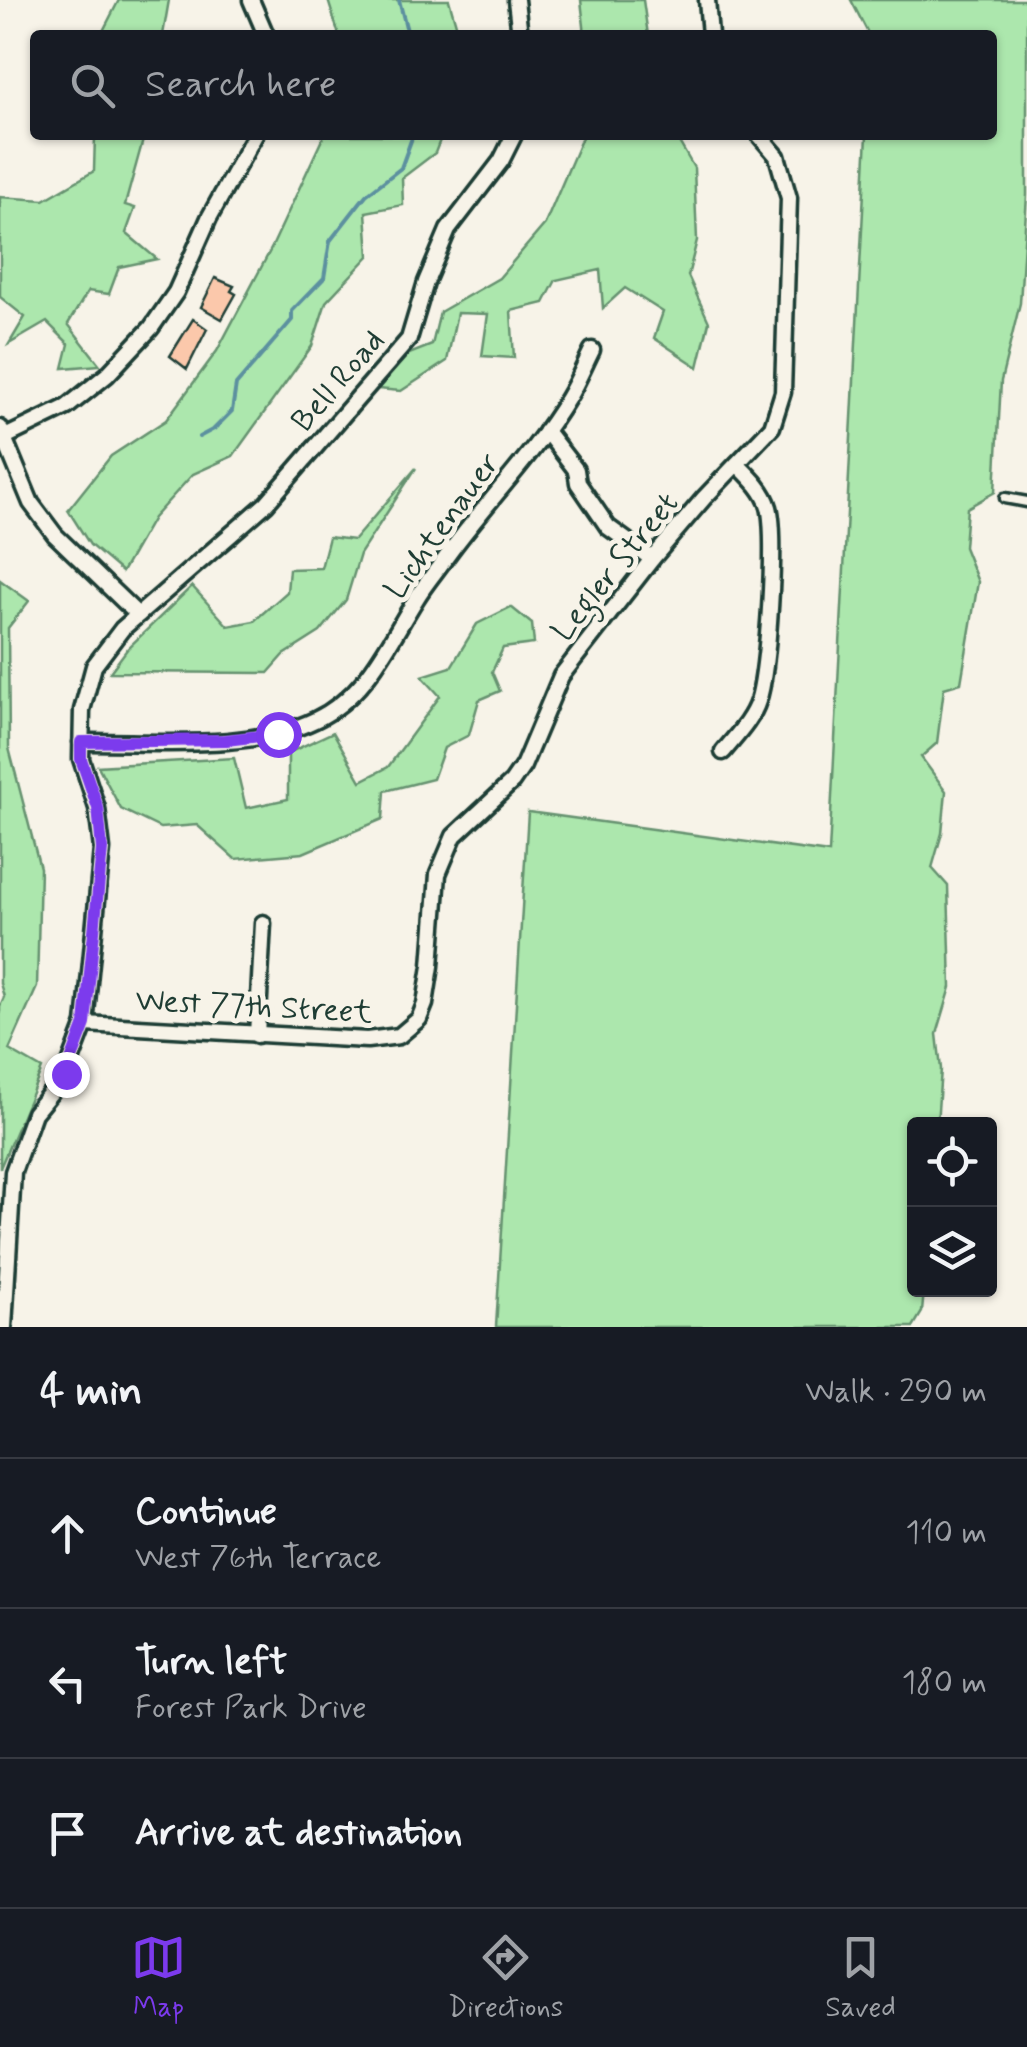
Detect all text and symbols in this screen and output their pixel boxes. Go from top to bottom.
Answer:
search box [30,30,997,140]
icon: search [65,58,120,113]
text: Search here [145,61,336,110]
street label: Bell Road [282,321,395,441]
street label: Lichtenauer [375,444,510,608]
street label: Legler Street [542,484,691,652]
route start [256,712,302,758]
street label: West 77th Street [134,980,374,1034]
route end [44,1052,90,1098]
map controls [907,1117,997,1297]
button: locate [907,1117,997,1207]
button: layers [907,1207,997,1297]
text: 4 min [40,1365,142,1420]
text: Walk · 290 m [805,1371,987,1413]
text: Continue [135,1488,277,1537]
icon: ahead [40,1506,95,1561]
text: 110 m [906,1512,987,1554]
text: West 76th Terrace [135,1537,381,1579]
text: Turn left [135,1638,287,1687]
icon: left [40,1656,95,1711]
text: 180 m [902,1662,987,1704]
text: Forest Park Drive [135,1687,367,1729]
icon: arrive [40,1806,95,1861]
text: Arrive at destination [135,1809,462,1858]
tab: Map [131,1930,186,2027]
tab: Directions [448,1930,563,2027]
tab: Saved [825,1930,896,2027]

